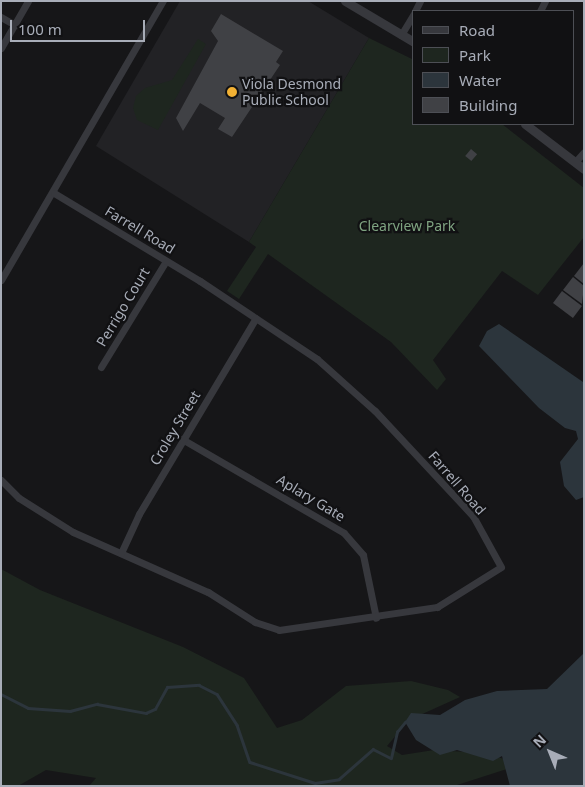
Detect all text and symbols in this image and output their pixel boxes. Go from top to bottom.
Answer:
scale bar [12,10,148,42]
legend [412,10,575,125]
text: 100 m [18,19,62,39]
text: Road [459,20,495,40]
text: Park [459,45,491,65]
text: Water [459,70,501,90]
place label: Viola Desmond Public School [242,76,341,108]
marker: Viola Desmond Public School [226,86,238,98]
text: Building [459,95,517,115]
street label: Farrell Road [102,203,178,257]
park label: Clearview Park [359,218,455,234]
street label: Perrigo Court [93,265,153,349]
street label: Croley Street [146,388,204,468]
street label: Farrell Road [425,448,489,518]
street label: Aplary Gate [274,471,348,525]
north arrow [525,727,575,777]
text: N [529,730,550,752]

